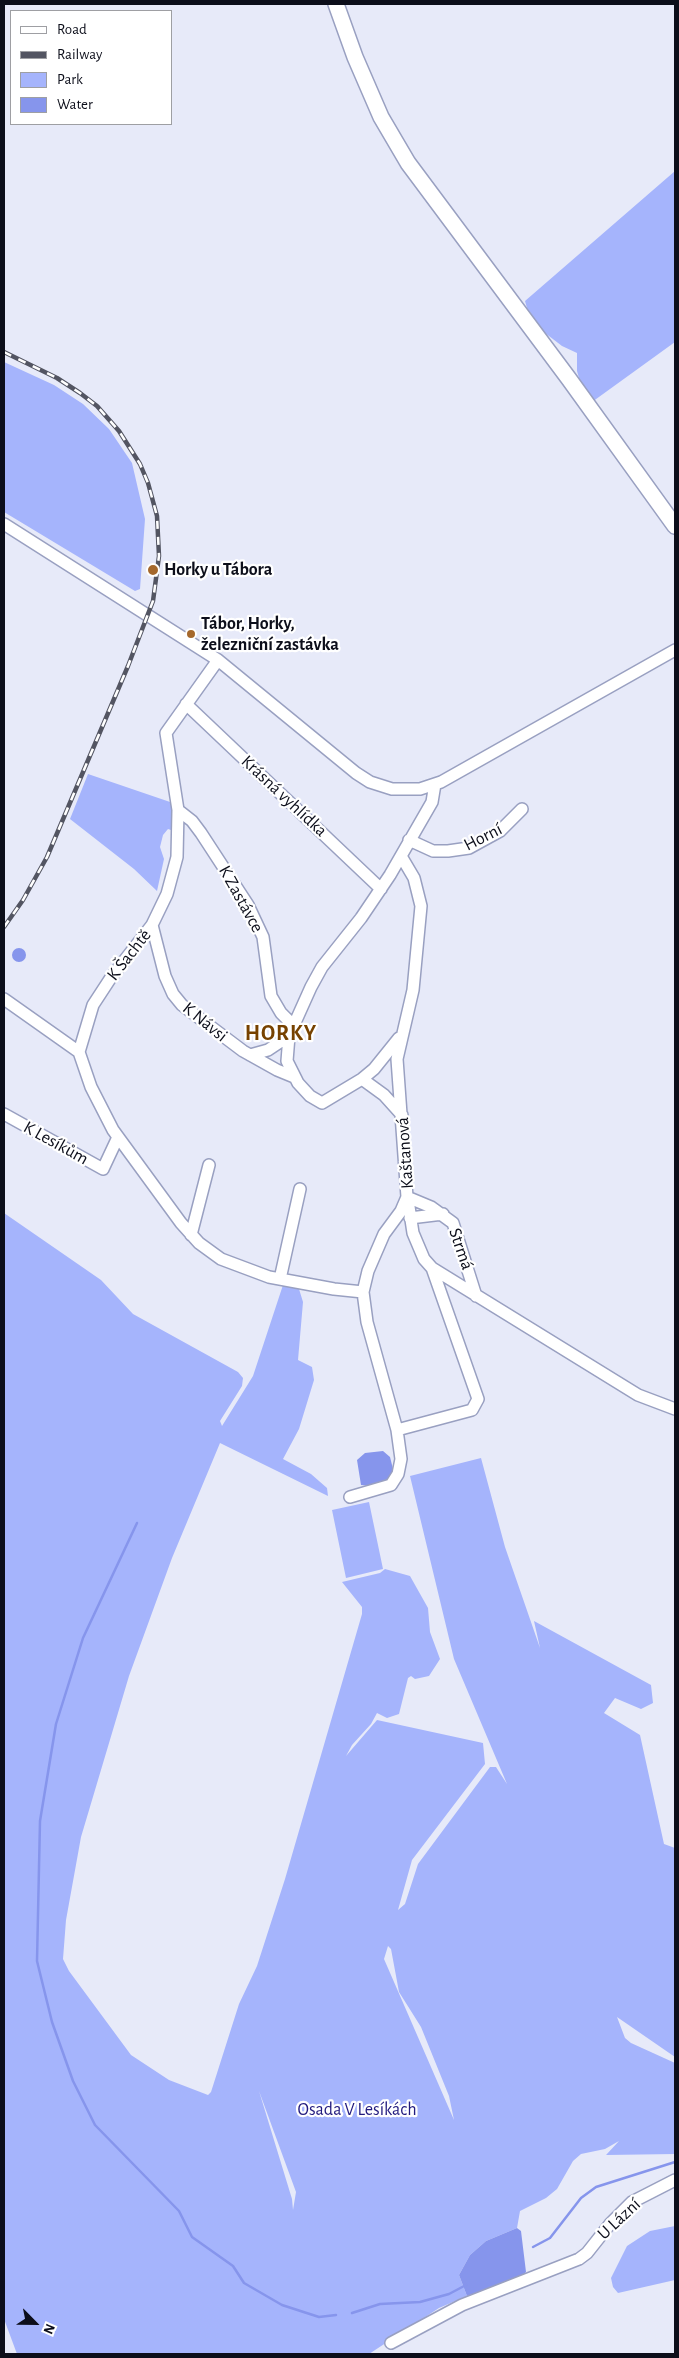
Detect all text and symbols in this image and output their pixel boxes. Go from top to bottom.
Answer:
legend [10,10,172,125]
text: Road [57,22,87,37]
text: Railway [57,47,102,62]
text: Park [57,72,83,87]
text: Water [57,97,93,112]
place label: Horky u Tábora [164,559,272,581]
marker: Horky u Tábora [146,563,160,577]
place label: Tábor, Horky, železniční zastávka [201,613,339,656]
marker: Tábor, Horky, železniční zastávka [185,628,197,640]
street label: Krásná vyhlídka [236,751,332,841]
street label: Horní [460,818,506,856]
street label: K Zastávce [214,862,268,936]
street label: K Šachtě [102,925,156,985]
street label: K Návsi [178,997,232,1047]
district label: HORKY [244,1020,318,1046]
street label: K Lesíkům [20,1116,92,1170]
street label: Kaštanová [392,1116,418,1190]
street label: Strmá [444,1225,478,1273]
park label: Osada V Lesíkách [297,2099,417,2121]
street label: U Lázní [593,2194,645,2244]
north arrow [10,2298,60,2348]
text: N [40,2322,57,2336]

